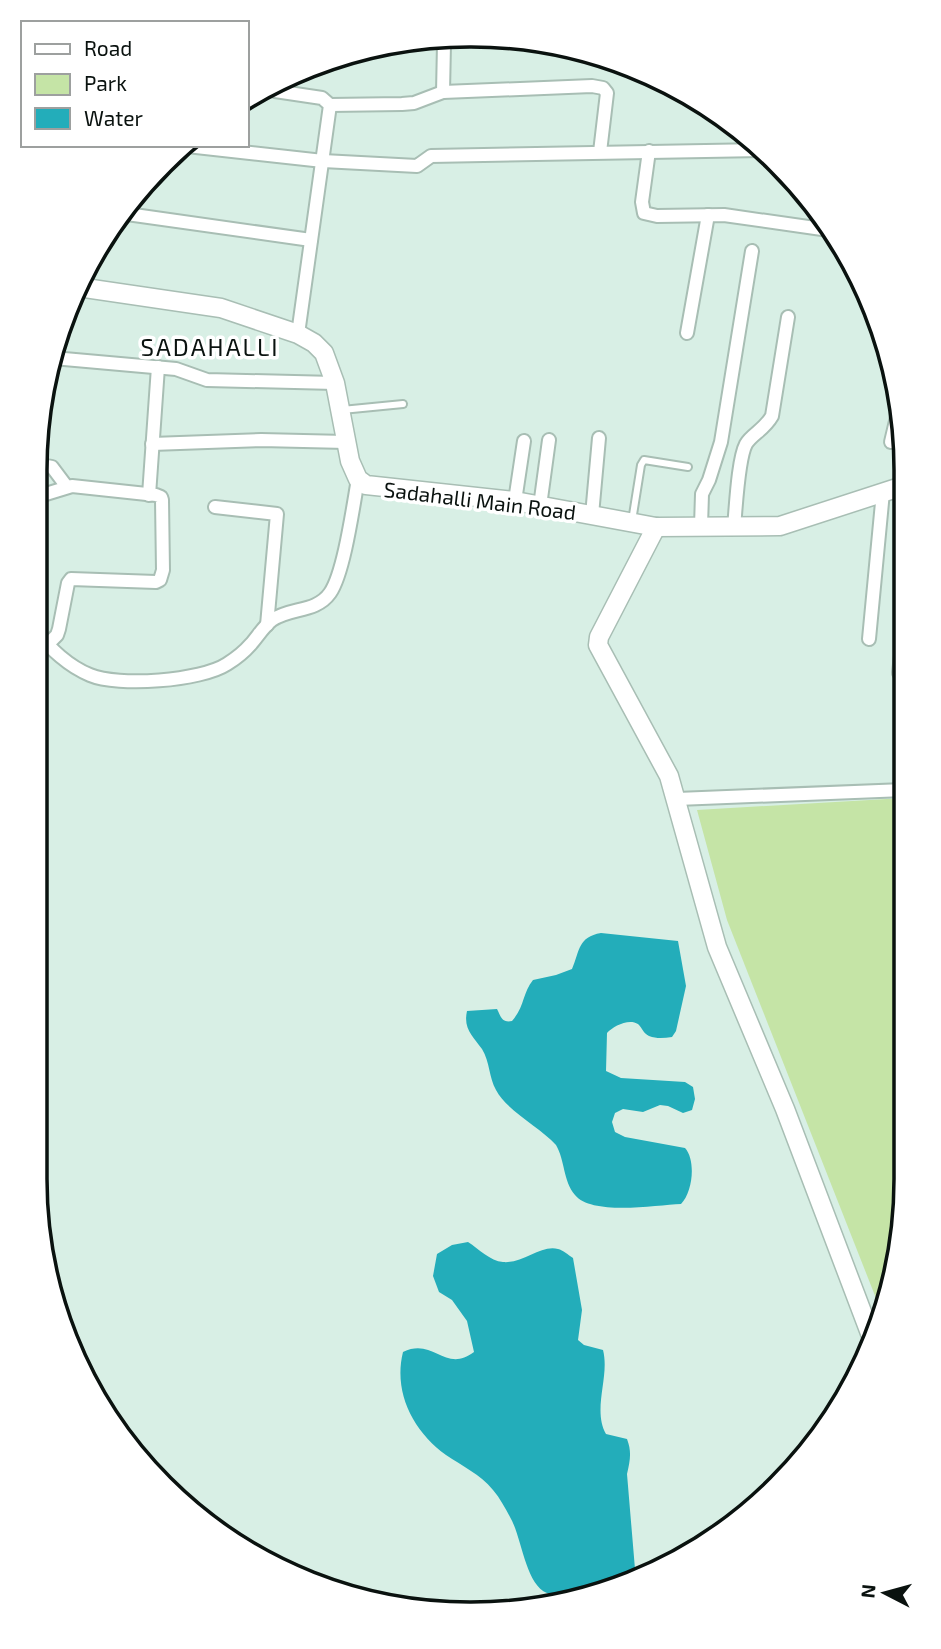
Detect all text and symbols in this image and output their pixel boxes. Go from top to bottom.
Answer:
legend [21,21,248,147]
text: Road [84,35,132,60]
text: Park [84,70,127,95]
text: Water [84,105,143,130]
district label: SADAHALLI [140,332,280,361]
street label: Sadahalli Main Road [383,476,577,524]
north arrow [850,1558,920,1628]
text: N [855,1583,880,1599]

